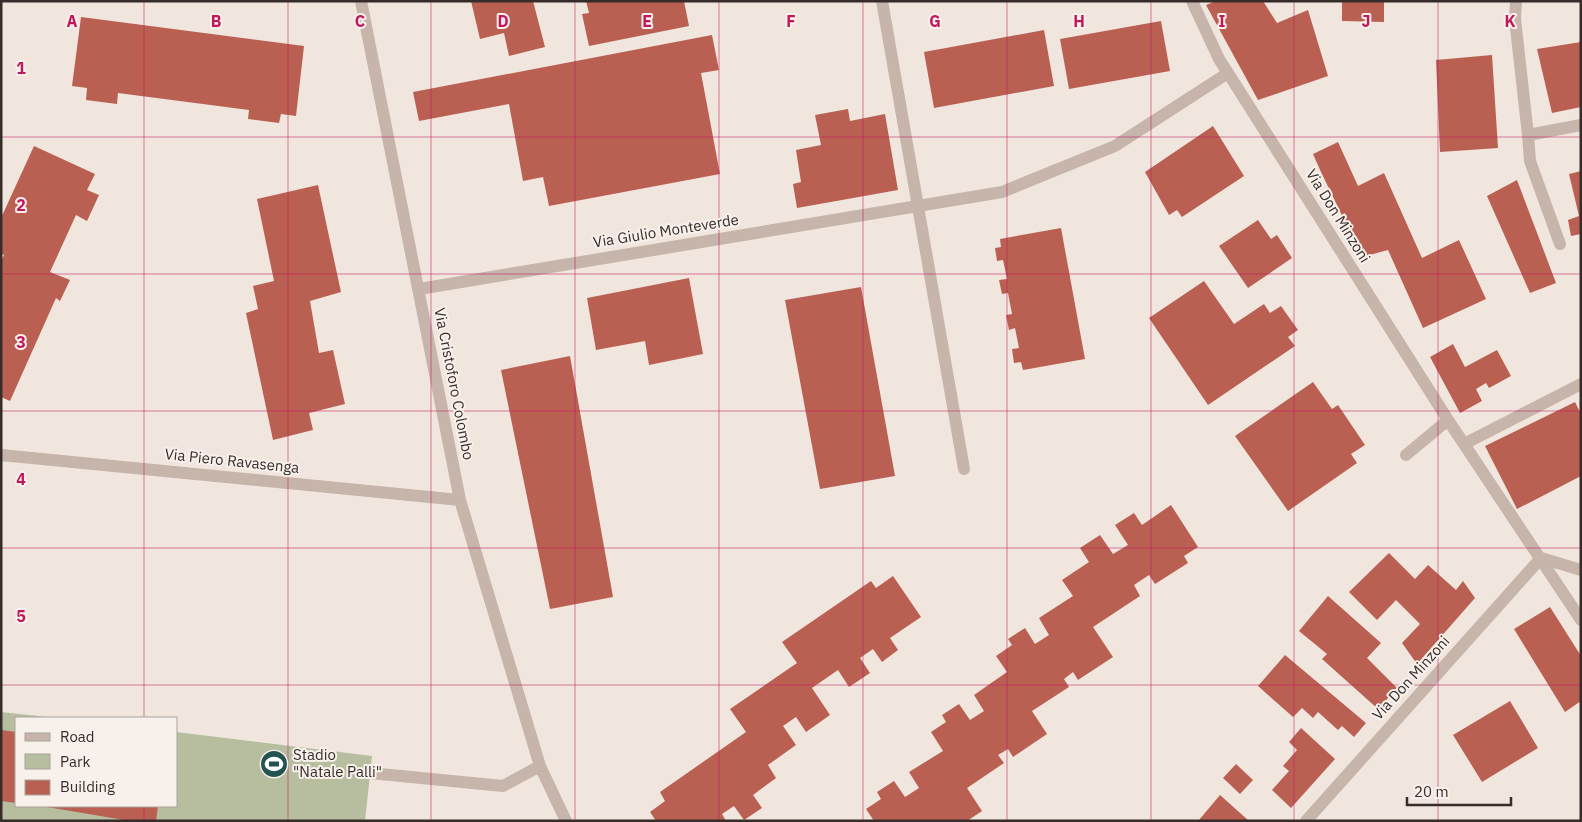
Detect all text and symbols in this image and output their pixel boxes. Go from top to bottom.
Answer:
text: A [67,11,78,31]
text: B [211,11,222,31]
text: C [355,11,365,31]
text: D [497,11,509,31]
text: E [642,11,652,31]
text: F [786,11,796,31]
text: G [929,11,941,31]
text: H [1073,11,1085,31]
text: I [1219,11,1226,31]
text: J [1362,11,1370,31]
text: K [1504,11,1516,31]
text: 1 [16,58,26,78]
street label: Via Don Minzoni [1302,165,1375,266]
text: 2 [16,195,26,215]
street label: Via Giulio Monteverde [592,210,740,251]
street label: Via Cristoforo Colombo [430,306,479,462]
text: 3 [16,332,26,352]
street label: Via Piero Ravasenga [164,444,300,477]
text: 4 [16,469,26,489]
text: 5 [16,606,26,626]
street label: Via Don Minzoni [1368,632,1453,724]
legend [15,717,178,807]
text: Road [60,727,95,746]
place label: Stadio "Natale Palli" [293,745,382,781]
sports icon: Stadio "Natale Palli" [259,749,289,779]
text: Park [60,752,90,771]
scale bar [1407,774,1511,806]
text: Building [60,777,115,796]
text: 20 m [1414,782,1449,801]

